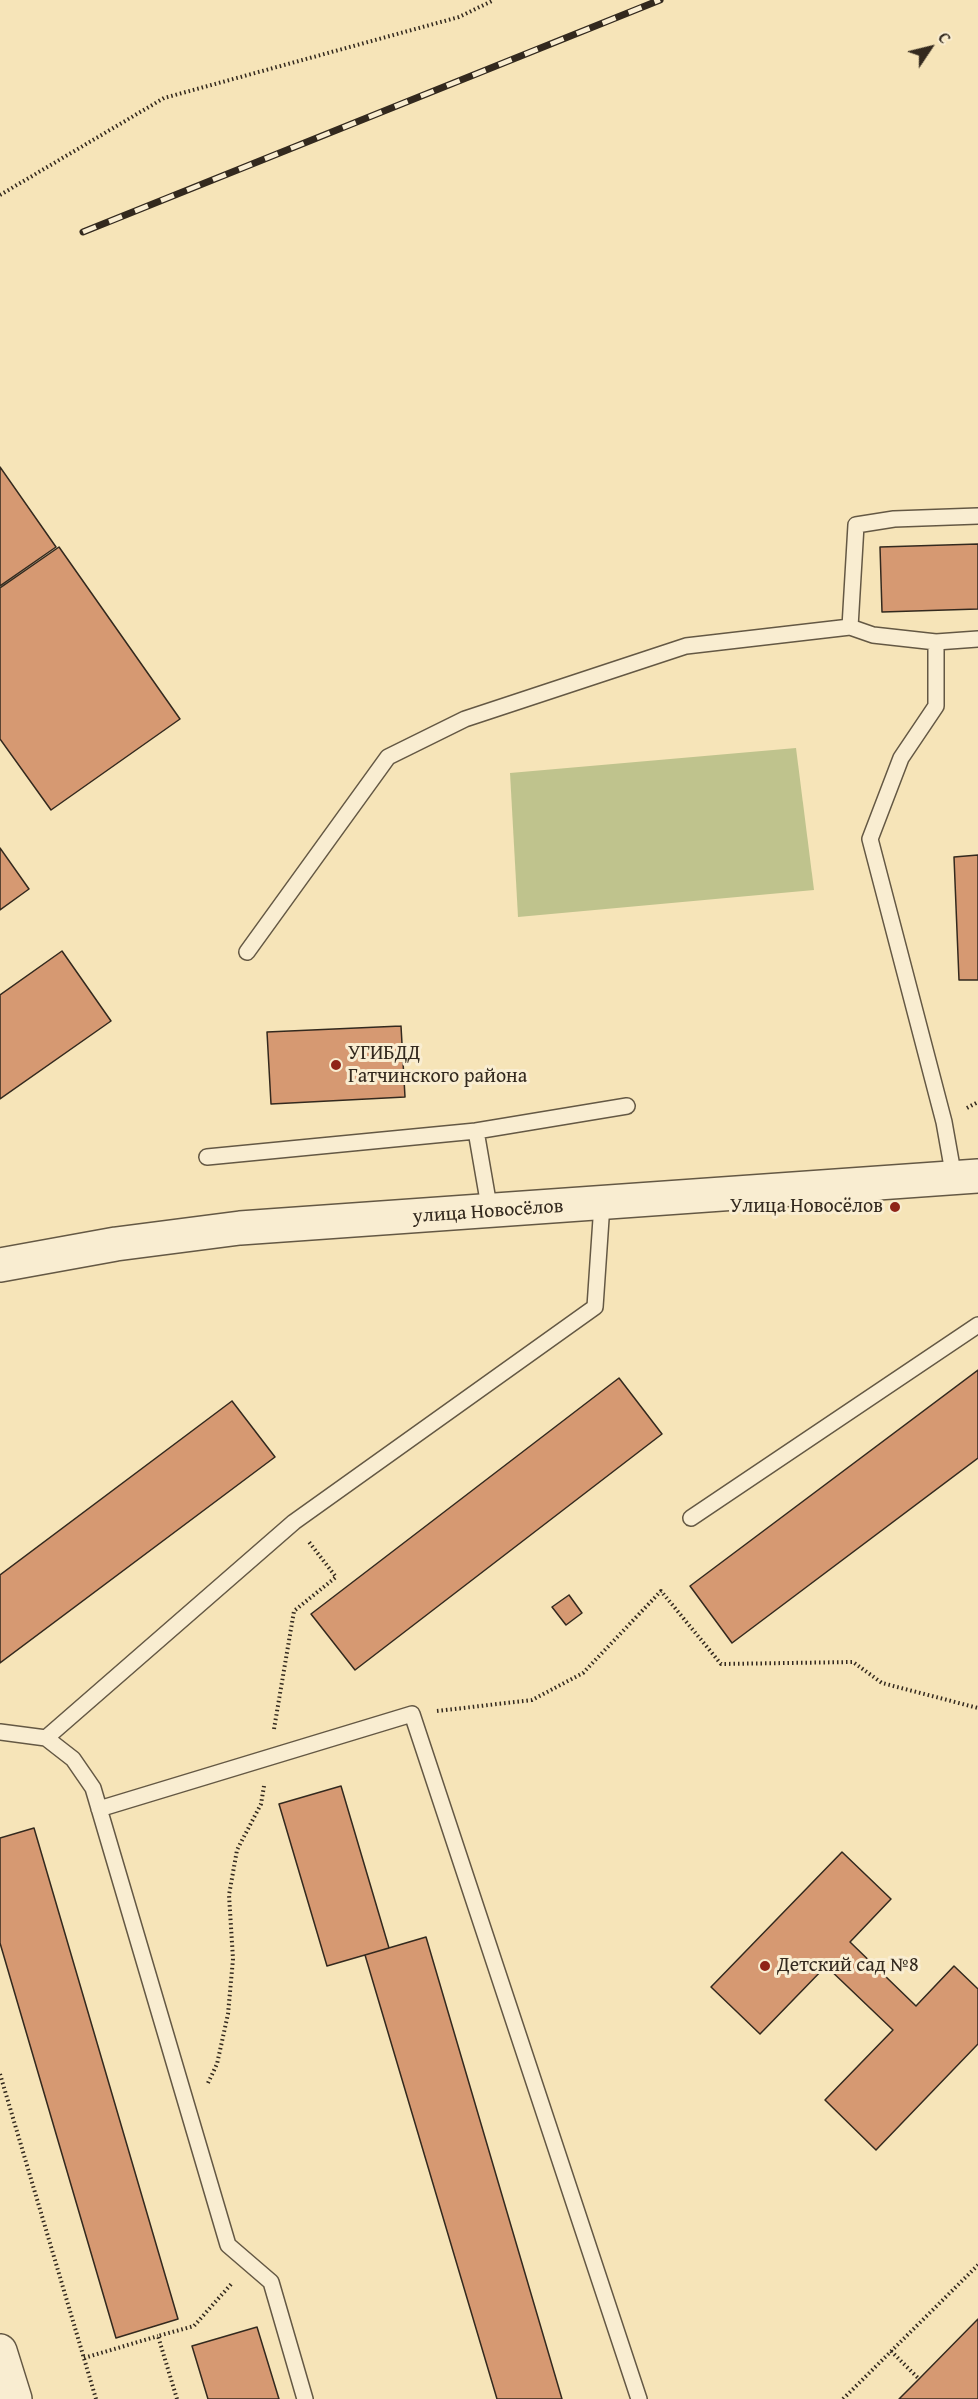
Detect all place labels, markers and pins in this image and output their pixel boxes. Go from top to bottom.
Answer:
place label: УГИБДД Гатчинского района [348,1042,527,1089]
marker: УГИБДД Гатчинского района [329,1058,343,1072]
place label: Улица Новосёлов [730,1195,883,1219]
marker: Улица Новосёлов [888,1200,902,1214]
place label: Детский сад №8 [777,1954,919,1978]
marker: Детский сад №8 [758,1959,772,1973]

